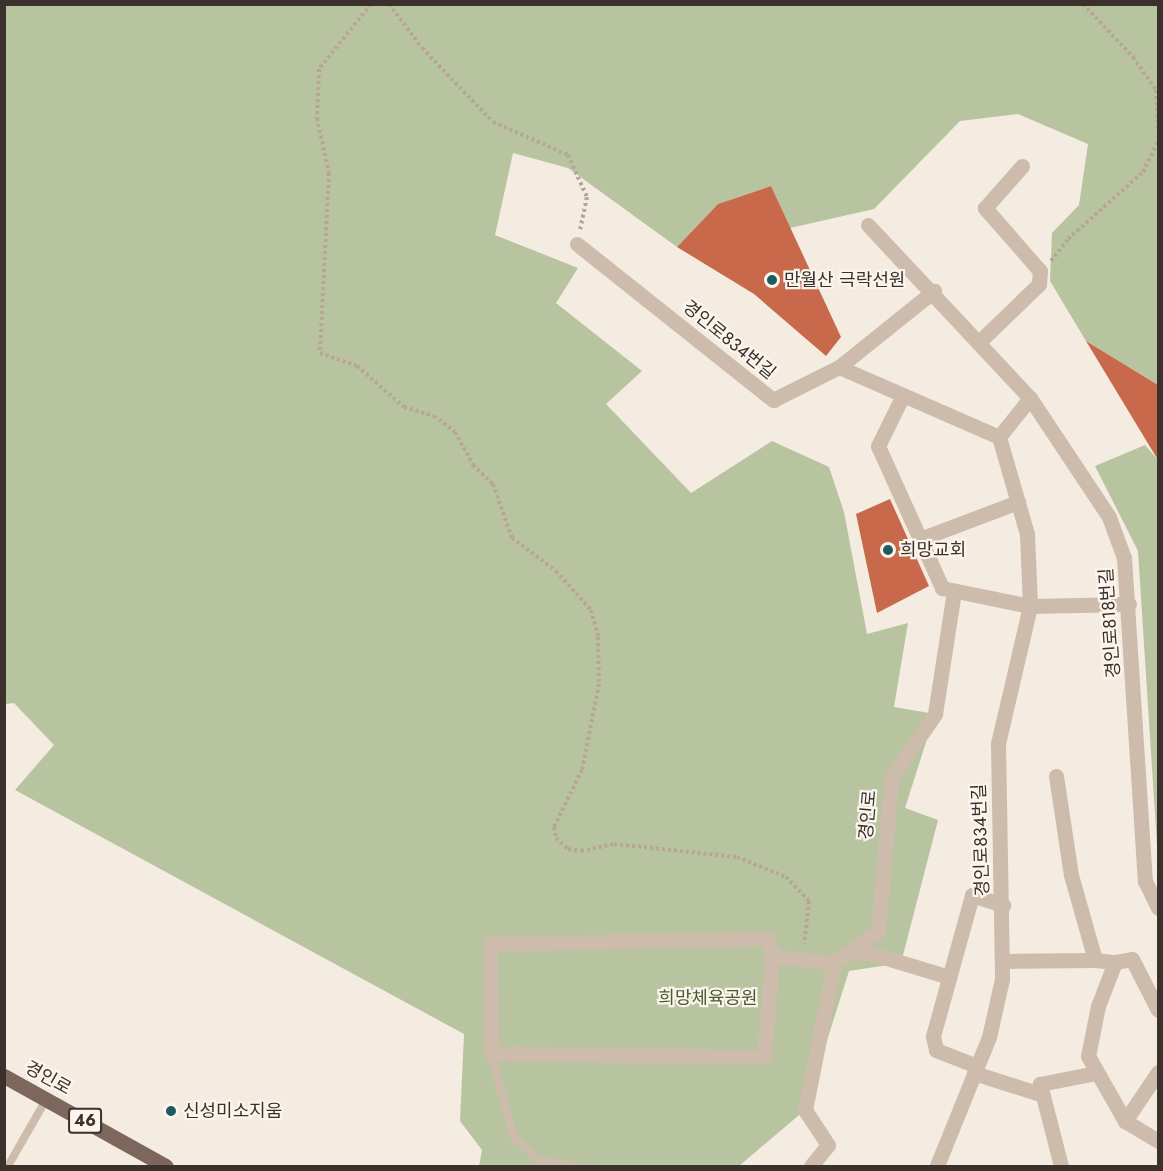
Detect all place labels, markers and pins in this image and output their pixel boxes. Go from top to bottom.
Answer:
place label: 만월산 극락선원 [784,269,905,291]
marker: 만월산 극락선원 [765,273,779,287]
place label: 희망교회 [900,539,966,561]
marker: 희망교회 [881,543,895,557]
place label: 신성미소지움 [183,1100,282,1122]
marker: 신성미소지움 [164,1104,178,1118]

